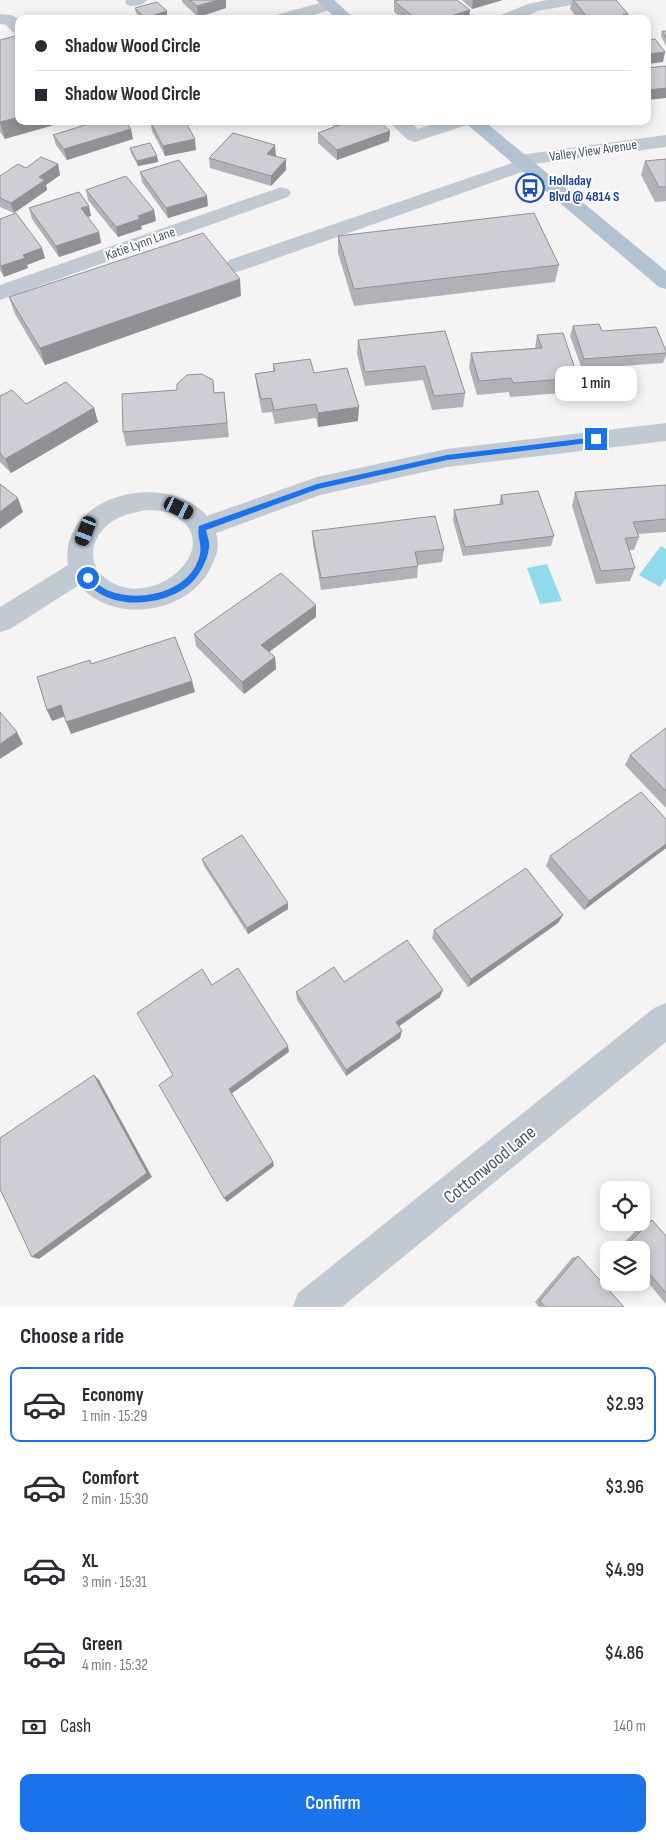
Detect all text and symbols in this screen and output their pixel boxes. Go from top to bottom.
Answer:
text: Shadow Wood Circle [65,35,201,58]
text: Shadow Wood Circle [65,83,201,106]
street label: Valley View Avenue [548,136,638,165]
place label: Holladay Blvd @ 4814 S [549,172,619,205]
bus stop icon: Holladay Blvd @ 4814 S [515,173,545,203]
street label: Katie Lynn Lane [103,223,177,264]
callout: 1 min [555,366,637,402]
text: 1 min [581,374,611,393]
route end [585,428,607,450]
car [162,495,195,521]
car [73,514,98,548]
route start [77,567,99,589]
street label: Cottonwood Lane [439,1121,541,1209]
map controls [600,1181,650,1291]
button: locate [600,1181,650,1231]
button: layers [600,1241,650,1291]
text: Choose a ride [20,1323,124,1350]
icon: car [22,1382,67,1427]
text: Economy [82,1384,144,1407]
text: $2.93 [606,1393,644,1416]
text: 1 min · 15:29 [82,1407,147,1426]
icon: car [22,1465,67,1510]
text: Comfort [82,1467,139,1490]
text: $3.96 [605,1476,644,1499]
text: 2 min · 15:30 [82,1490,148,1509]
icon: car [22,1548,67,1593]
text: XL [82,1550,98,1573]
text: $4.99 [605,1559,644,1582]
text: 3 min · 15:31 [82,1573,147,1592]
icon: car [22,1631,67,1676]
text: Green [82,1633,122,1656]
text: $4.86 [605,1642,644,1665]
text: 4 min · 15:32 [82,1656,148,1675]
icon: cash [20,1713,48,1741]
text: Cash [60,1715,91,1738]
text: 140 m [614,1717,646,1736]
button: Confirm [20,1774,646,1832]

